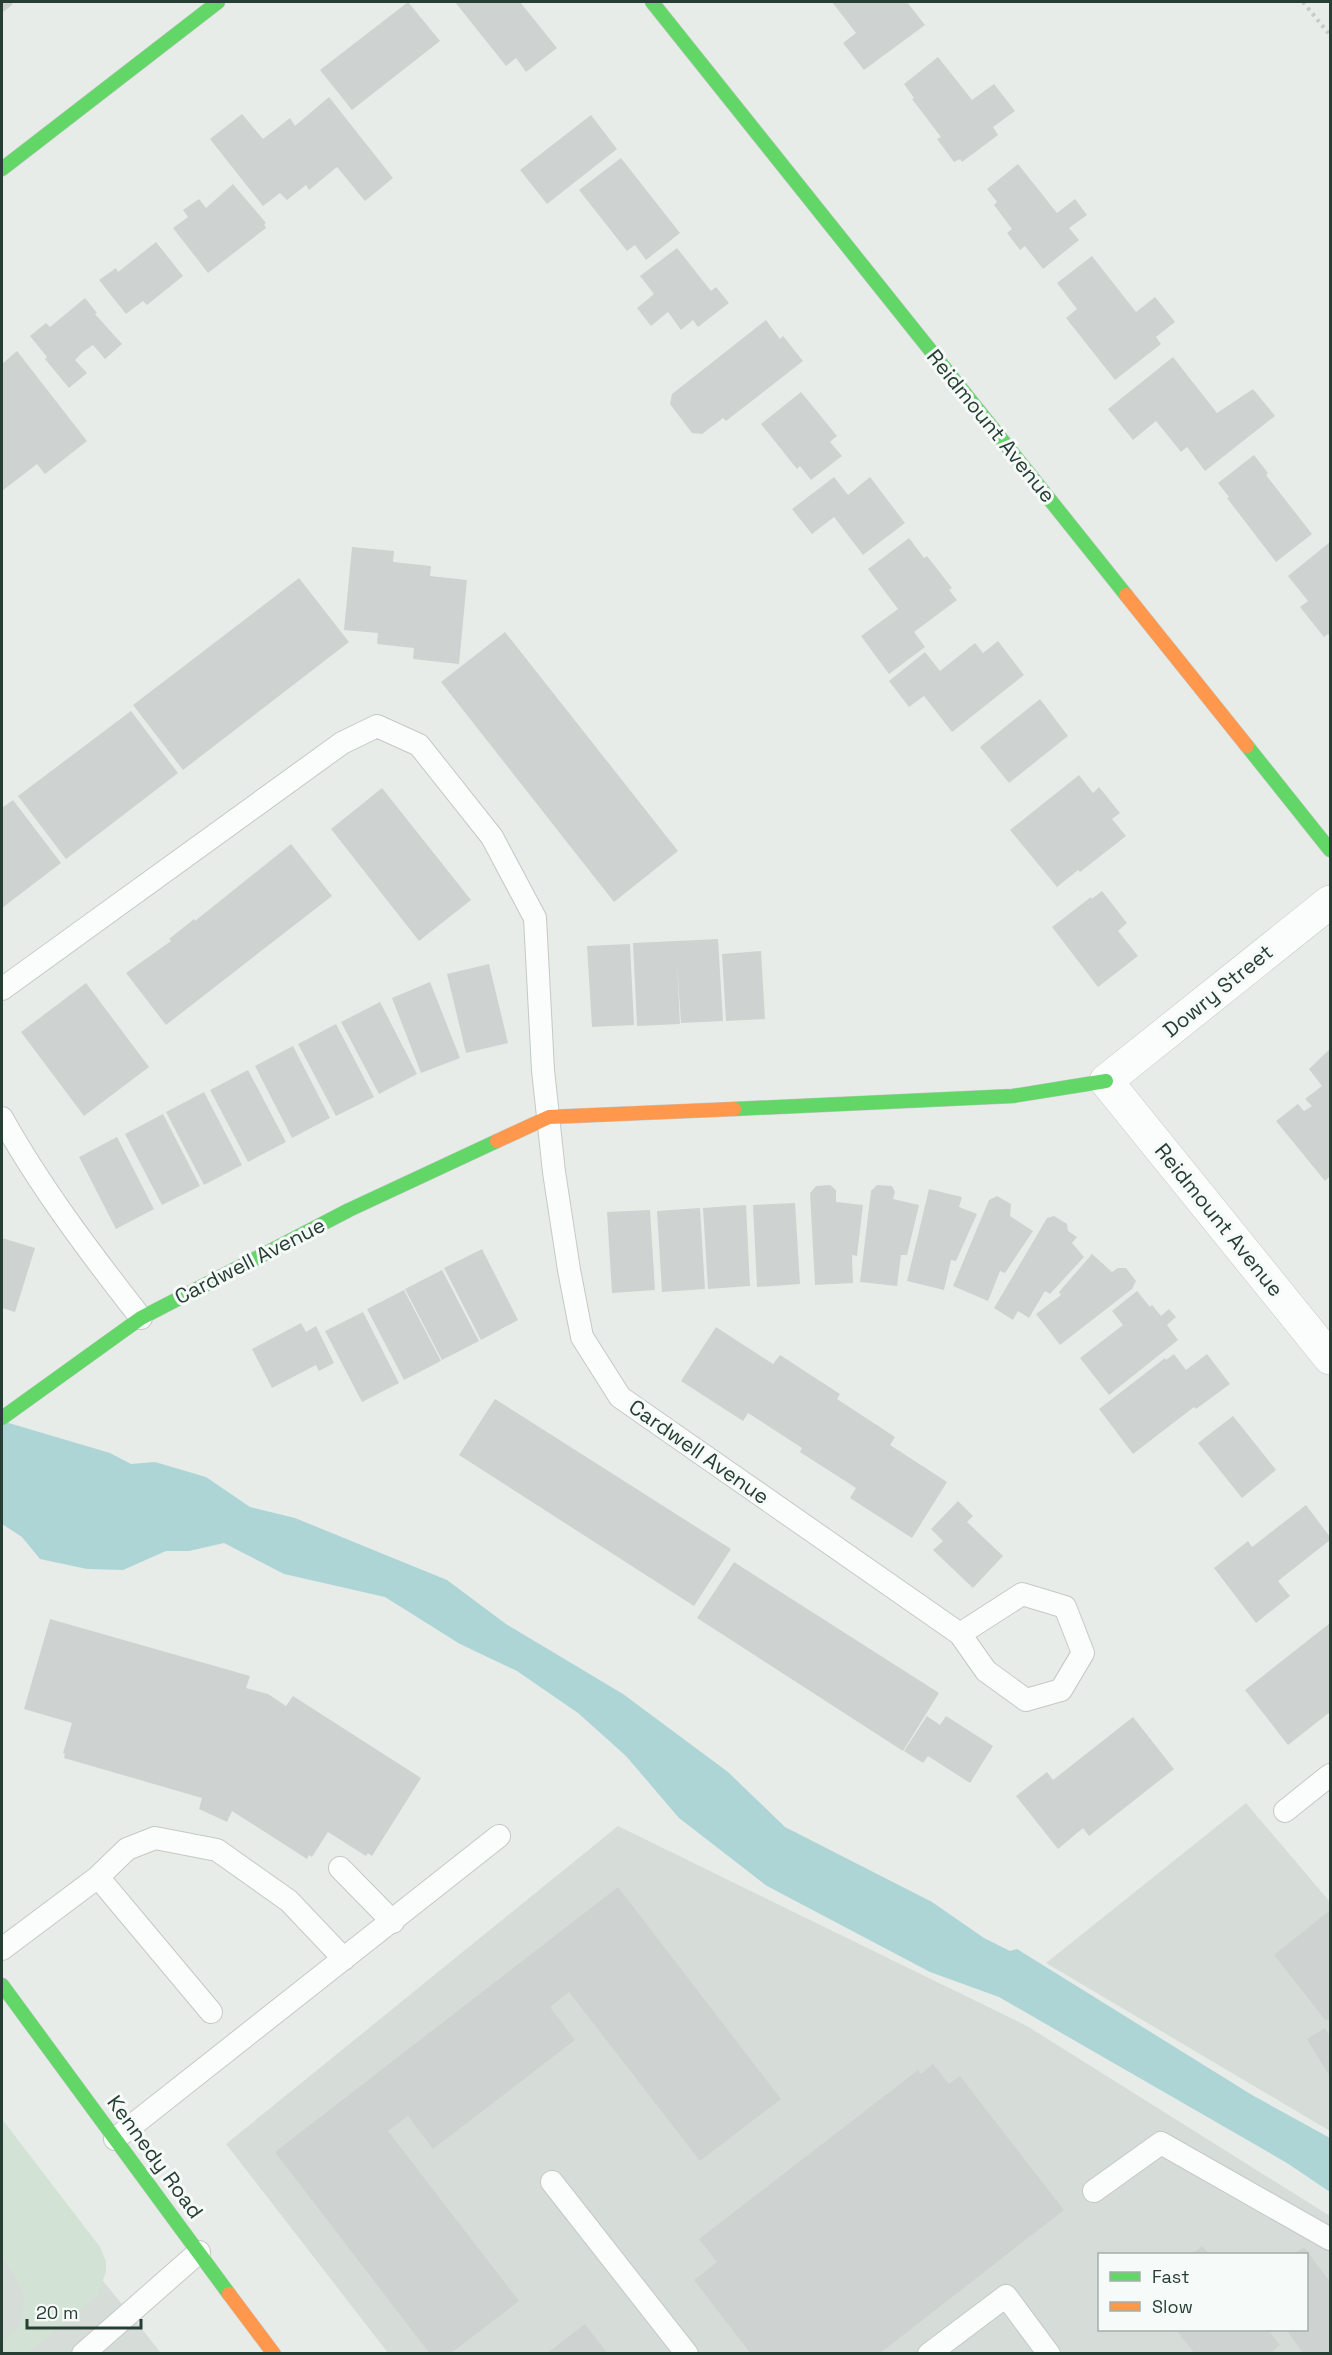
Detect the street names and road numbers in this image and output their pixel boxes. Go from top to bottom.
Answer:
street label: Reidmount Avenue [921,343,1062,508]
street label: Dowry Street [1157,938,1278,1043]
street label: Reidmount Avenue [1149,1137,1290,1302]
street label: Cardwell Avenue [170,1211,330,1310]
street label: Cardwell Avenue [624,1393,775,1510]
street label: Kennedy Road [101,2090,209,2224]

